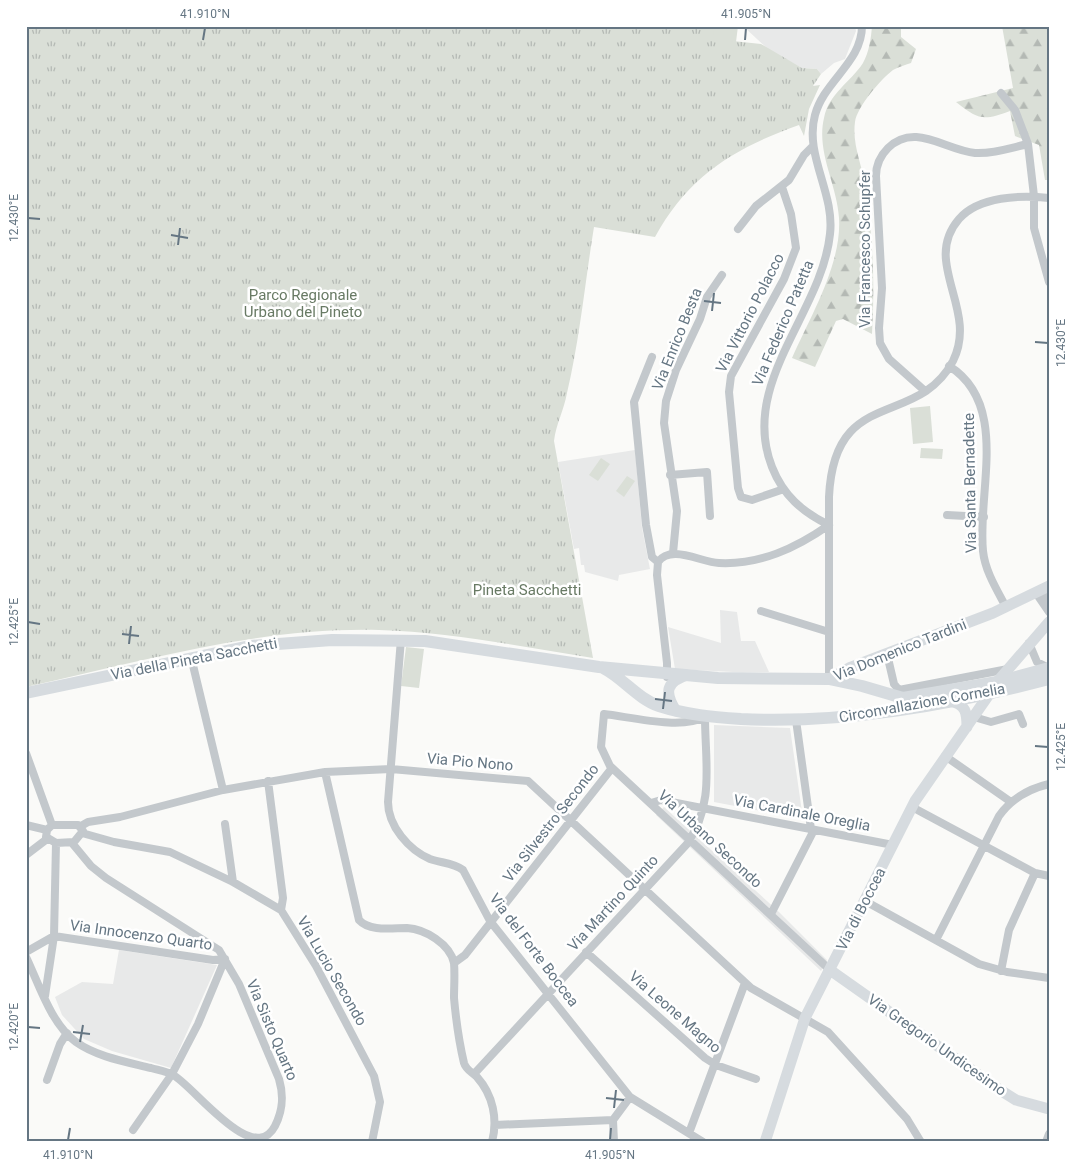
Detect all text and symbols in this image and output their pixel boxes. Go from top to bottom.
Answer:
text: 41.910°N [180,7,230,21]
text: 41.905°N [721,7,771,21]
street label: Via Francesco Schupfer [856,170,874,328]
text: 12.430°E [7,194,21,242]
street label: Via Vittorio Polacco [712,250,788,376]
street label: Via Federico Patetta [748,257,818,389]
street label: Via Enrico Besta [648,285,706,393]
park label: Parco Regionale Urbano del Pineto [244,286,362,321]
text: 12.430°E [1054,319,1068,367]
street label: Via Santa Bernadette [960,413,980,553]
park label: Pineta Sacchetti [473,581,581,599]
text: 12.425°E [7,598,21,646]
street label: Via Domenico Tardini [831,615,969,685]
street label: Via della Pineta Sacchetti [109,634,279,684]
street label: Circonvallazione Cornelia [837,680,1007,726]
text: 12.425°E [1054,723,1068,771]
street label: Via Pio Nono [426,749,514,775]
street label: Via Silvestro Secondo [499,760,603,886]
street label: Via Urbano Secondo [654,786,766,892]
street label: Via Cardinale Oreglia [732,791,872,835]
street label: Via Martino Quinto [564,851,662,955]
street label: Via di Boccea [832,865,890,953]
street label: Via del Forte Boccea [485,890,583,1010]
street label: Via Lucio Secondo [293,913,371,1029]
street label: Via Innocenzo Quarto [69,916,213,954]
street label: Via Leone Magno [625,967,725,1057]
street label: Via Sisto Quarto [243,977,301,1083]
street label: Via Gregorio Undicesimo [864,990,1010,1100]
text: 12.420°E [7,1003,21,1051]
text: 41.910°N [43,1148,93,1162]
text: 41.905°N [585,1148,635,1162]

